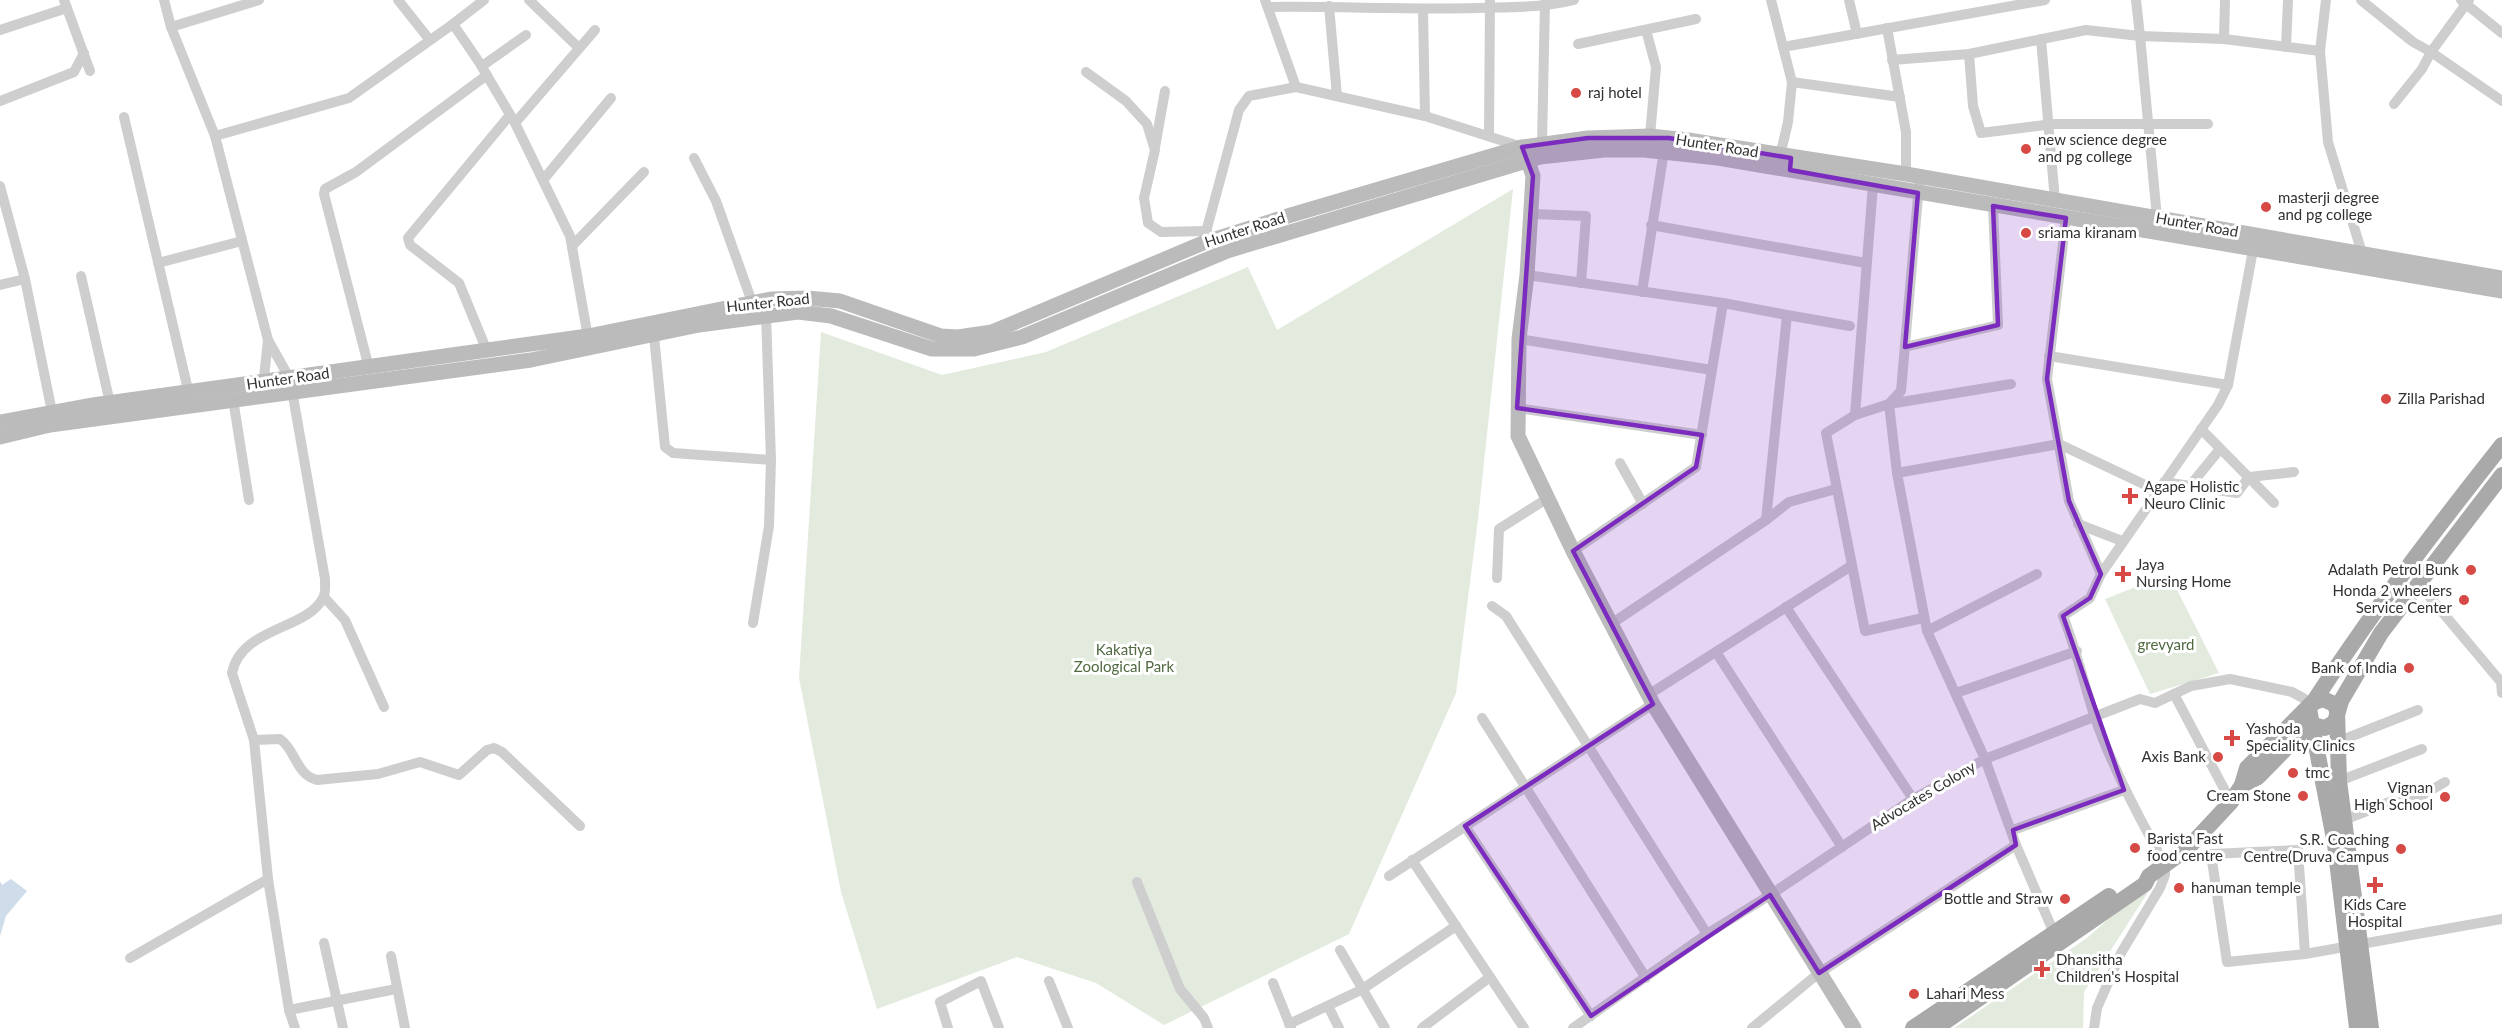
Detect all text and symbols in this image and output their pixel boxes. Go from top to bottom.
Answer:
place label: raj hotel [1588,83,1642,101]
marker: raj hotel [1569,86,1583,100]
street label: Hunter Road [1675,130,1760,160]
place label: new science degree and pg college [2038,130,2167,165]
marker: new science degree and pg college [2019,142,2033,156]
place label: masterji degree and pg college [2278,188,2379,223]
marker: masterji degree and pg college [2259,200,2273,214]
street label: Hunter Road [1202,208,1287,251]
street label: Hunter Road [2155,208,2240,240]
place label: sriama kiranam [2038,223,2137,241]
marker: sriama kiranam [2019,226,2033,240]
street label: Hunter Road [725,289,810,315]
street label: Hunter Road [245,363,330,393]
place label: Zilla Parishad [2398,389,2485,407]
marker: Zilla Parishad [2379,392,2393,406]
place label: Agape Holistic Neuro Clinic [2144,477,2239,512]
marker: Agape Holistic Neuro Clinic [2121,487,2139,505]
place label: Jaya Nursing Home [2136,555,2231,590]
place label: Adalath Petrol Bunk [2328,560,2459,578]
marker: Adalath Petrol Bunk [2464,563,2478,577]
marker: Jaya Nursing Home [2114,565,2132,583]
place label: Honda 2 wheelers Service Center [2333,581,2453,616]
marker: Honda 2 wheelers Service Center [2457,593,2471,607]
park label: grevyard [2137,635,2195,653]
park label: Kakatiya Zoological Park [1074,640,1175,675]
place label: Bank of India [2311,658,2397,676]
marker: Bank of India [2402,661,2416,675]
place label: Yashoda Speciality Clinics [2246,719,2355,754]
marker: Yashoda Speciality Clinics [2223,729,2241,747]
place label: Axis Bank [2141,747,2206,765]
marker: Axis Bank [2211,750,2225,764]
street label: Advocates Colony [1867,757,1978,833]
place label: tmc [2305,763,2330,781]
marker: tmc [2286,766,2300,780]
place label: Vignan High School [2354,778,2433,813]
place label: Cream Stone [2206,786,2291,804]
marker: Cream Stone [2296,789,2310,803]
marker: Vignan High School [2438,790,2452,804]
place label: Barista Fast food centre [2147,829,2224,864]
place label: S.R. Coaching Centre(Druva Campus [2243,830,2389,865]
marker: Barista Fast food centre [2128,841,2142,855]
marker: S.R. Coaching Centre(Druva Campus [2394,842,2408,856]
marker: Kids Care Hospital [2366,876,2384,894]
place label: hanuman temple [2191,878,2301,896]
marker: hanuman temple [2172,881,2186,895]
place label: Bottle and Straw [1944,889,2053,907]
marker: Bottle and Straw [2058,892,2072,906]
place label: Kids Care Hospital [2344,895,2406,930]
place label: Dhansitha Children's Hospital [2056,950,2179,985]
marker: Dhansitha Children's Hospital [2033,960,2051,978]
place label: Lahari Mess [1926,984,2005,1002]
marker: Lahari Mess [1907,987,1921,1001]

